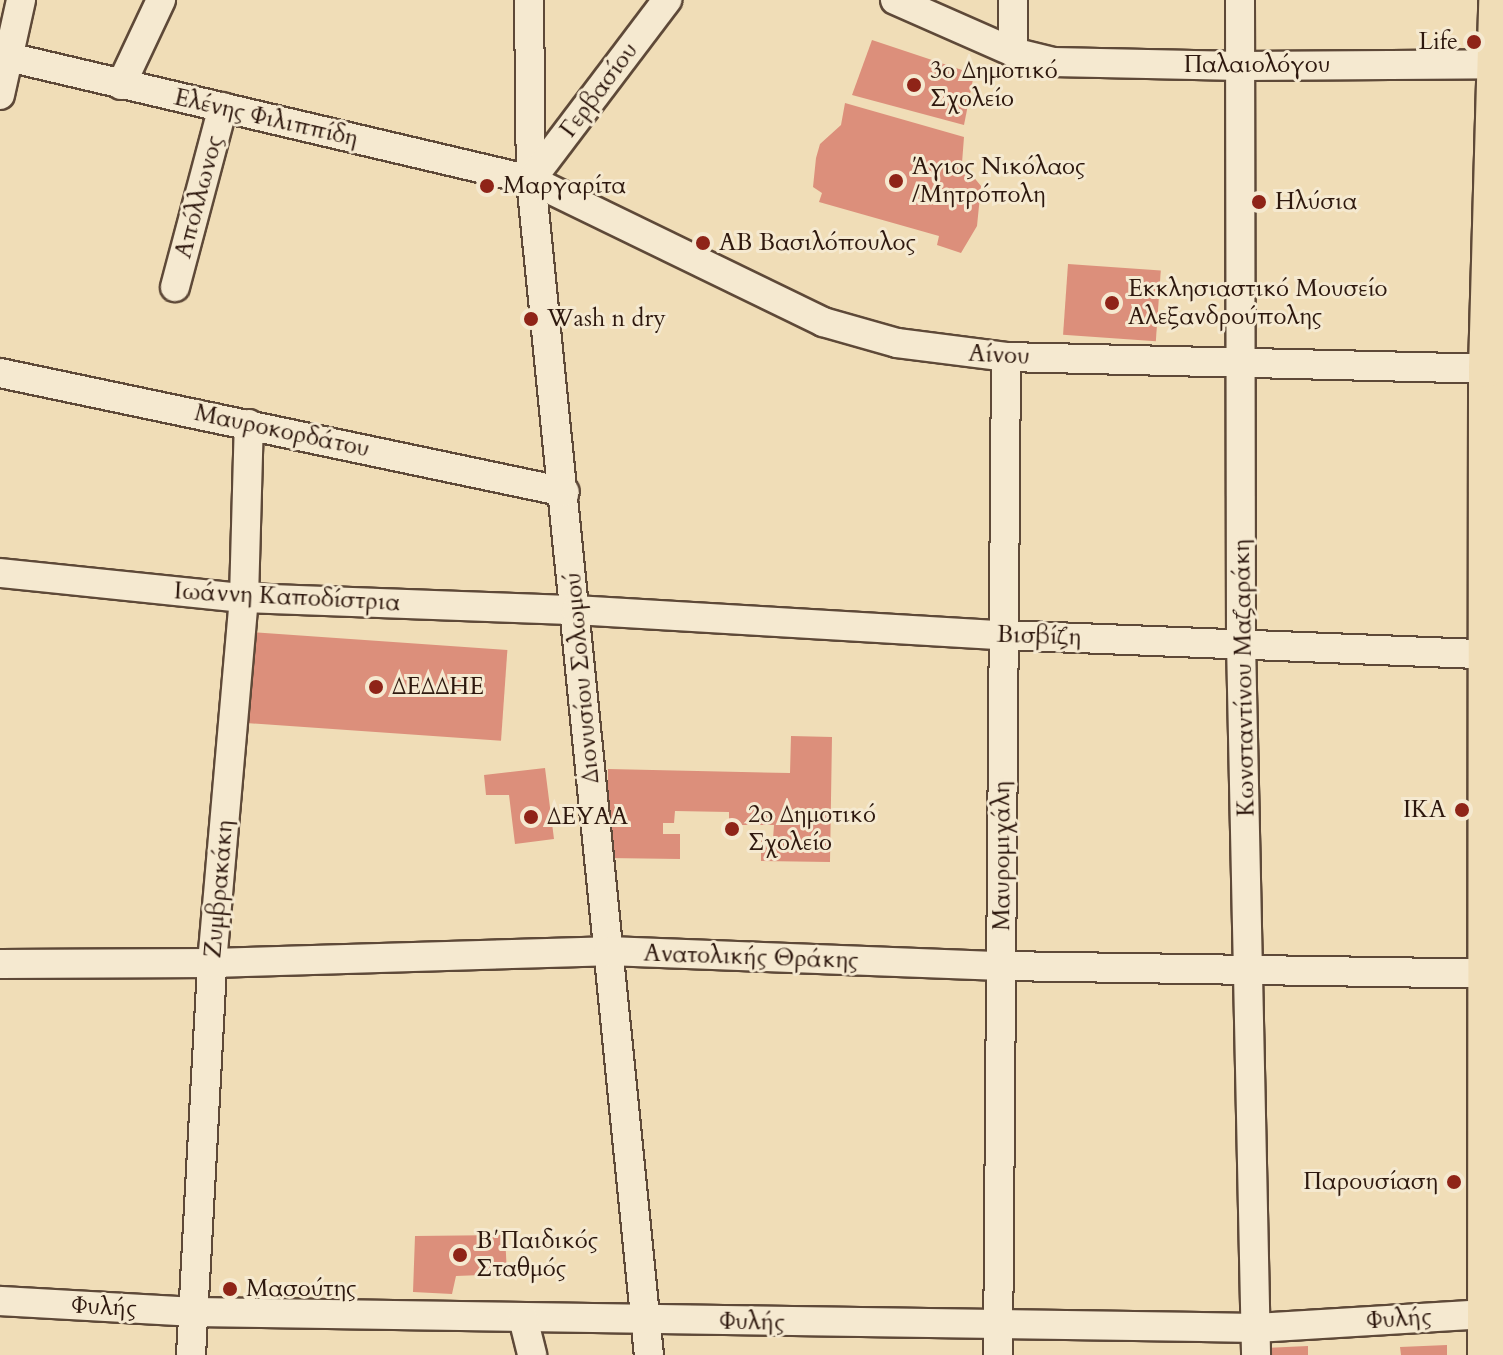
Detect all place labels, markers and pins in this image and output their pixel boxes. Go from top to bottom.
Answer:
place label: Life [1419,28,1458,56]
marker: Life [1465,33,1483,51]
place label: 3ο Δημοτικό Σχολείο [930,57,1058,113]
marker: 3ο Δημοτικό Σχολείο [905,76,923,94]
place label: Άγιος Νικόλαος /Μητρόπολη [912,153,1085,209]
place label: Μαργαρίτα [503,172,626,200]
marker: Άγιος Νικόλαος /Μητρόπολη [887,172,905,190]
marker: Μαργαρίτα [478,177,496,195]
place label: Ηλύσια [1275,188,1357,216]
marker: Ηλύσια [1250,193,1268,211]
place label: ΑΒ Βασιλόπουλος [719,229,916,257]
marker: ΑΒ Βασιλόπουλος [694,234,712,252]
place label: Εκκλησιαστικό Μουσείο Αλεξανδρούπολης [1128,275,1387,331]
marker: Εκκλησιαστικό Μουσείο Αλεξανδρούπολης [1103,294,1121,312]
place label: Wash n dry [547,305,666,333]
marker: Wash n dry [522,310,540,328]
place label: ΔΕΔΔΗΕ [392,673,484,701]
marker: ΔΕΔΔΗΕ [367,678,385,696]
place label: ΙΚΑ [1403,796,1446,824]
place label: 2o Δημοτικό Σχολείο [748,801,876,857]
marker: ΙΚΑ [1453,801,1471,819]
place label: ΔΕΥΑΑ [547,803,628,831]
marker: ΔΕΥΑΑ [522,808,540,826]
marker: 2o Δημοτικό Σχολείο [723,820,741,838]
place label: Παρουσίαση [1303,1168,1438,1196]
marker: Παρουσίαση [1445,1173,1463,1191]
place label: Β΄Παιδικός Σταθμός [476,1227,598,1283]
marker: Β΄Παιδικός Σταθμός [451,1246,469,1264]
place label: Μασούτης [246,1275,356,1303]
marker: Μασούτης [221,1280,239,1298]

